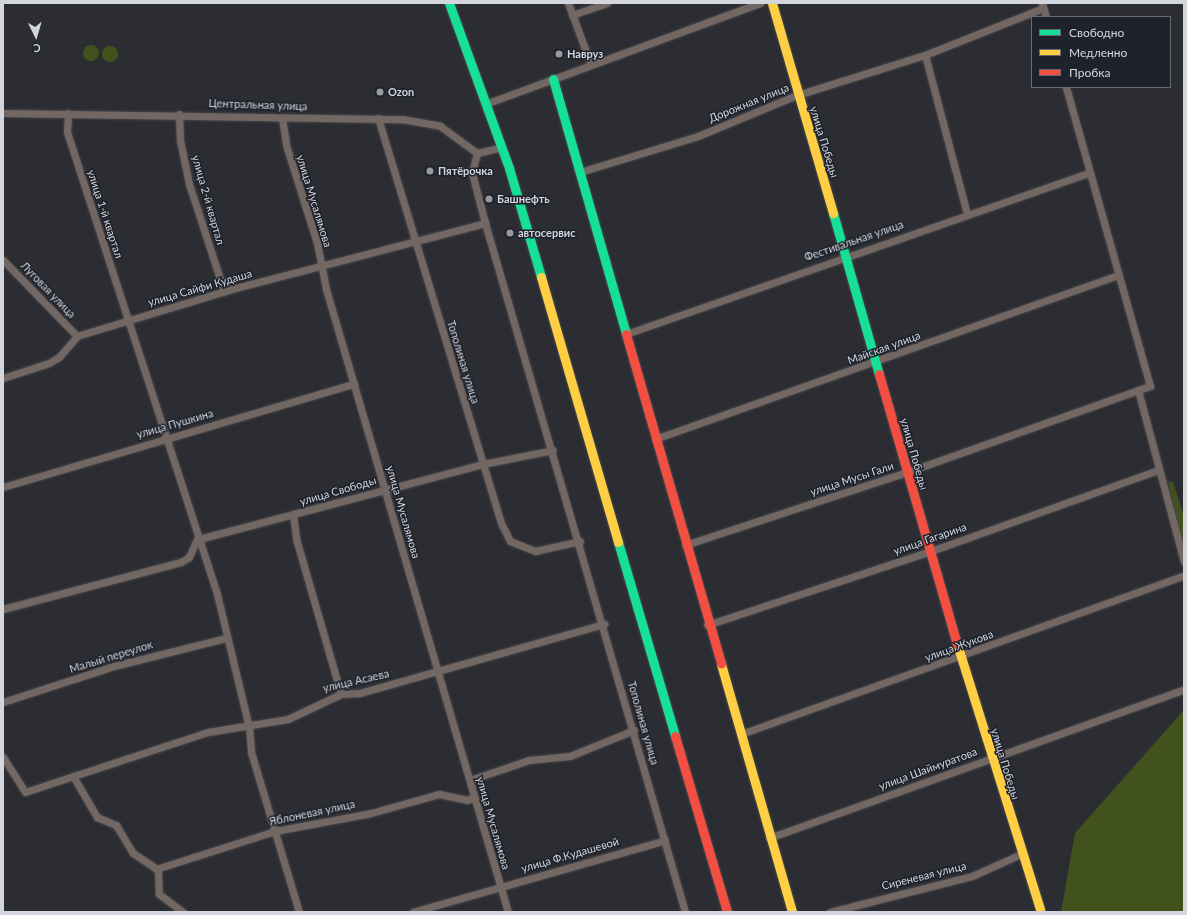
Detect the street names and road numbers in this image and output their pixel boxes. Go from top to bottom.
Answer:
street label: Дорожная улица [707,81,791,125]
street label: Центральная улица [208,97,308,113]
street label: улица Победы [807,105,841,179]
street label: улица Мусалямова [294,153,334,249]
street label: улица 2-й квартал [189,154,227,246]
street label: улица 1-й квартал [84,168,126,260]
street label: Фестивальная улица [803,218,905,264]
street label: Луговая улица [18,259,78,321]
street label: улица Сайфи Кудаша [146,267,254,309]
street label: Тополиная улица [444,319,482,405]
street label: Майская улица [846,329,922,367]
street label: улица Пушкина [135,407,215,441]
street label: улица Победы [897,417,931,491]
street label: улица Мусы Гали [809,459,895,499]
street label: улица Мусалямова [383,464,423,560]
street label: улица Свободы [298,474,378,508]
street label: улица Гагарина [892,520,968,558]
street label: улица Жукова [923,627,995,665]
street label: Малый переулок [68,638,154,676]
street label: улица Асаева [322,667,390,695]
street label: Тополиная улица [625,680,661,766]
street label: улица Победы [988,727,1022,801]
street label: улица Шаймуратова [877,745,979,793]
street label: улица Мусалямова [473,775,513,871]
street label: Яблоневая улица [268,797,356,829]
street label: улица Ф.Кудашевой [520,835,620,875]
street label: Сиреневая улица [880,859,968,893]

